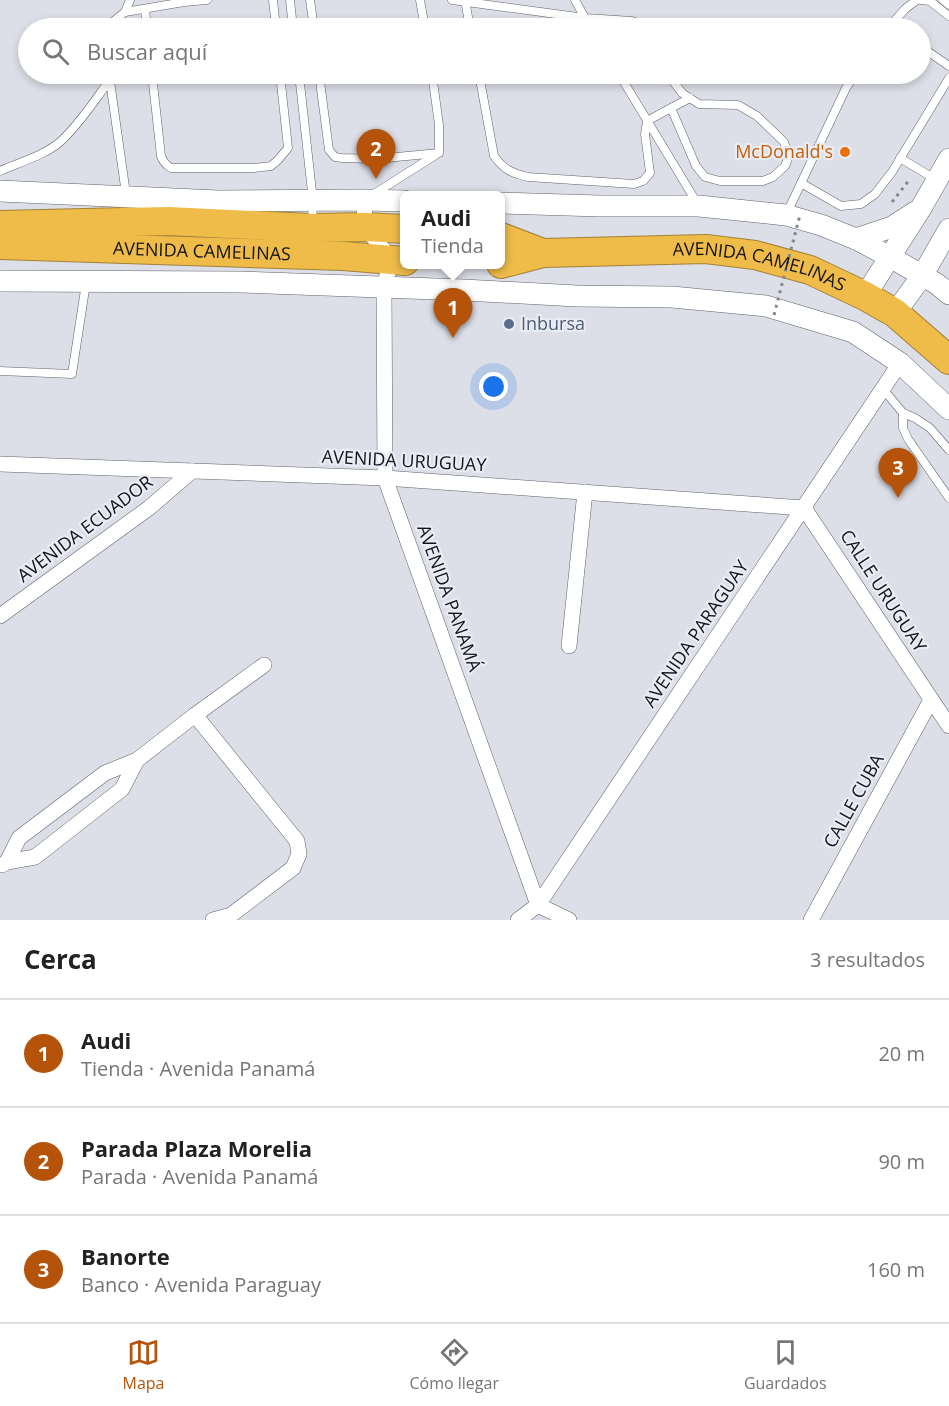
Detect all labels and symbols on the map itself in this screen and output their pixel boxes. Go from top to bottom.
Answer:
pin: 2 [356,130,395,179]
place label: McDonald's [735,139,833,163]
marker: McDonald's [838,145,852,159]
street label: AVENIDA CAMELINAS [113,236,291,265]
street label: AVENIDA CAMELINAS [672,236,850,296]
pin: 1 [434,288,472,338]
place label: Inbursa [521,311,585,335]
marker: Inbursa [502,317,516,331]
your location [479,372,508,401]
street label: AVENIDA URUGUAY [321,444,488,476]
pin: 3 [878,448,918,498]
street label: AVENIDA ECUADOR [12,469,157,587]
street label: AVENIDA PANAMÁ [412,521,488,675]
street label: CALLE URUGUAY [835,525,933,657]
street label: AVENIDA PARAGUAY [637,555,754,712]
street label: CALLE CUBA [817,749,889,852]

